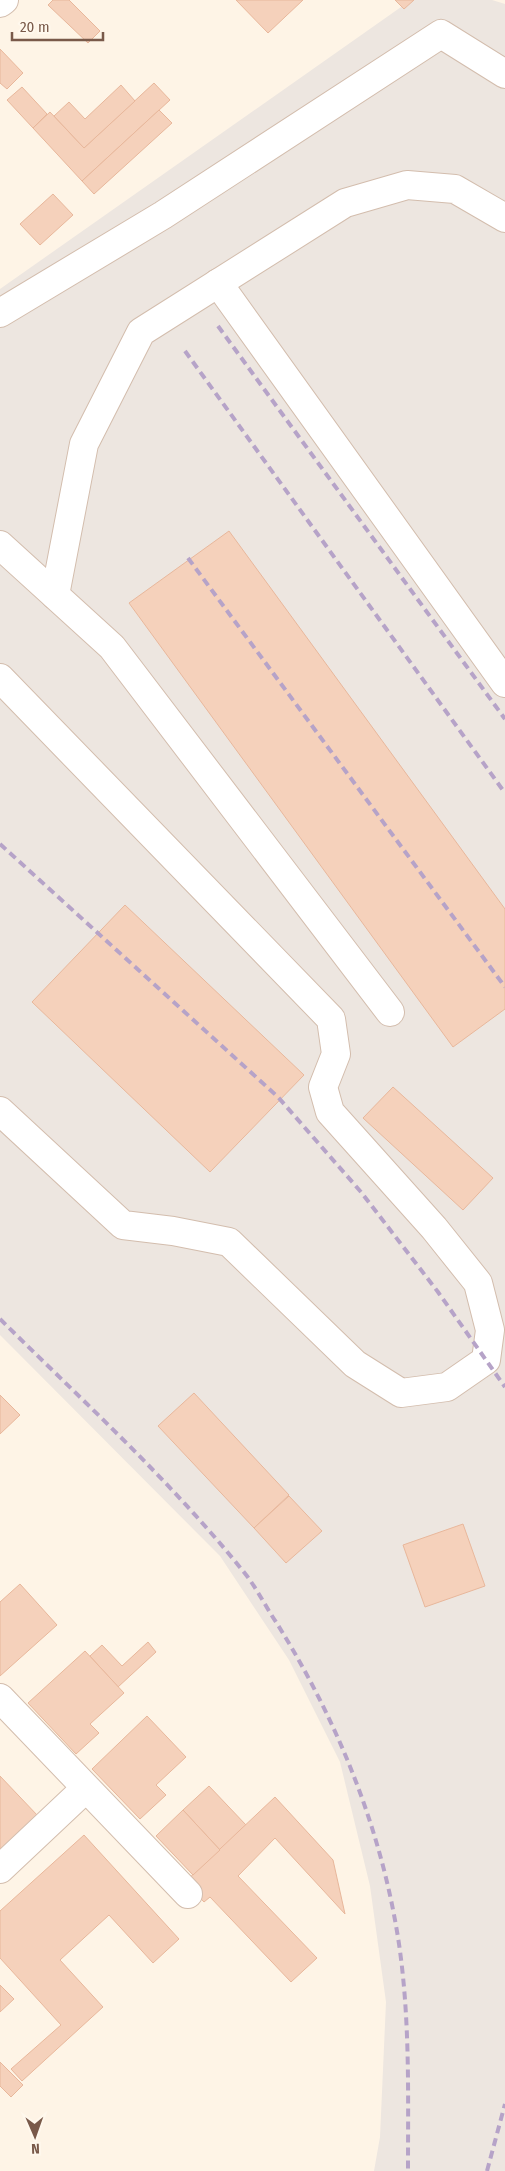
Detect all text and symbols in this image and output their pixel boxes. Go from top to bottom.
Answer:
scale bar [12,10,104,42]
text: 20 m [20,18,50,36]
north arrow [10,2111,60,2161]
text: N [31,2140,40,2157]

